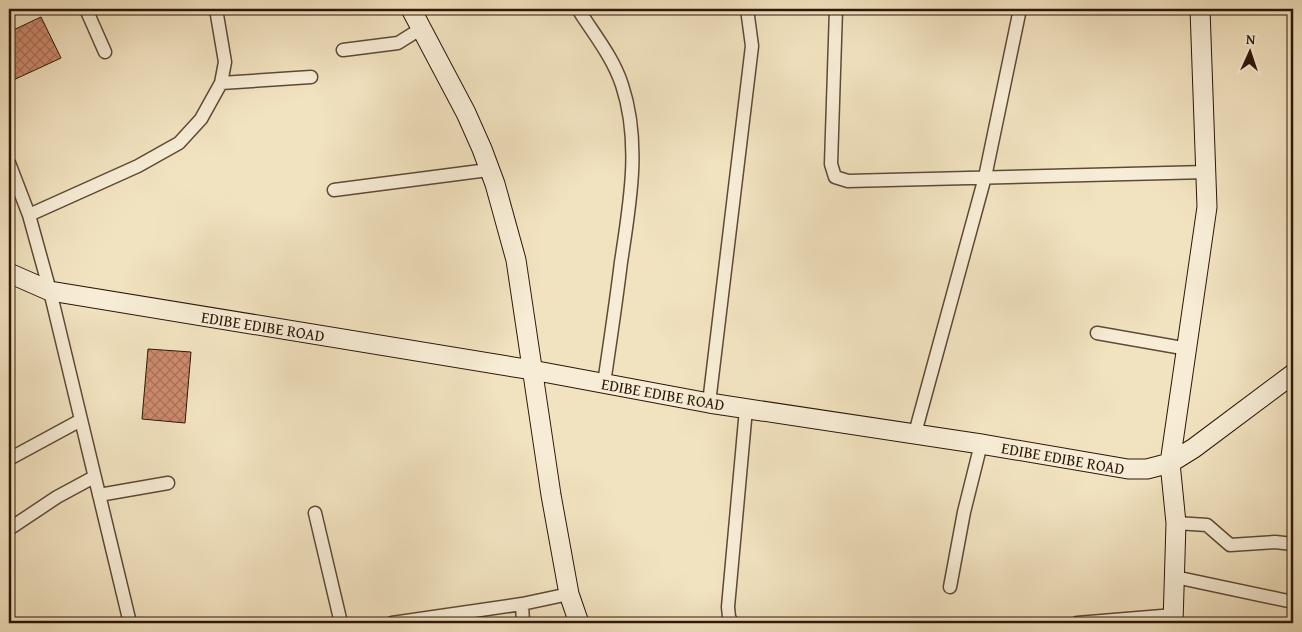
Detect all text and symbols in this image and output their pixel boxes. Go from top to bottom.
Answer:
north arrow [1224,28,1274,78]
text: N [1245,29,1257,49]
street label: EDIBE EDIBE ROAD [200,304,327,348]
street label: EDIBE EDIBE ROAD [599,371,727,417]
street label: EDIBE EDIBE ROAD [999,435,1127,481]

